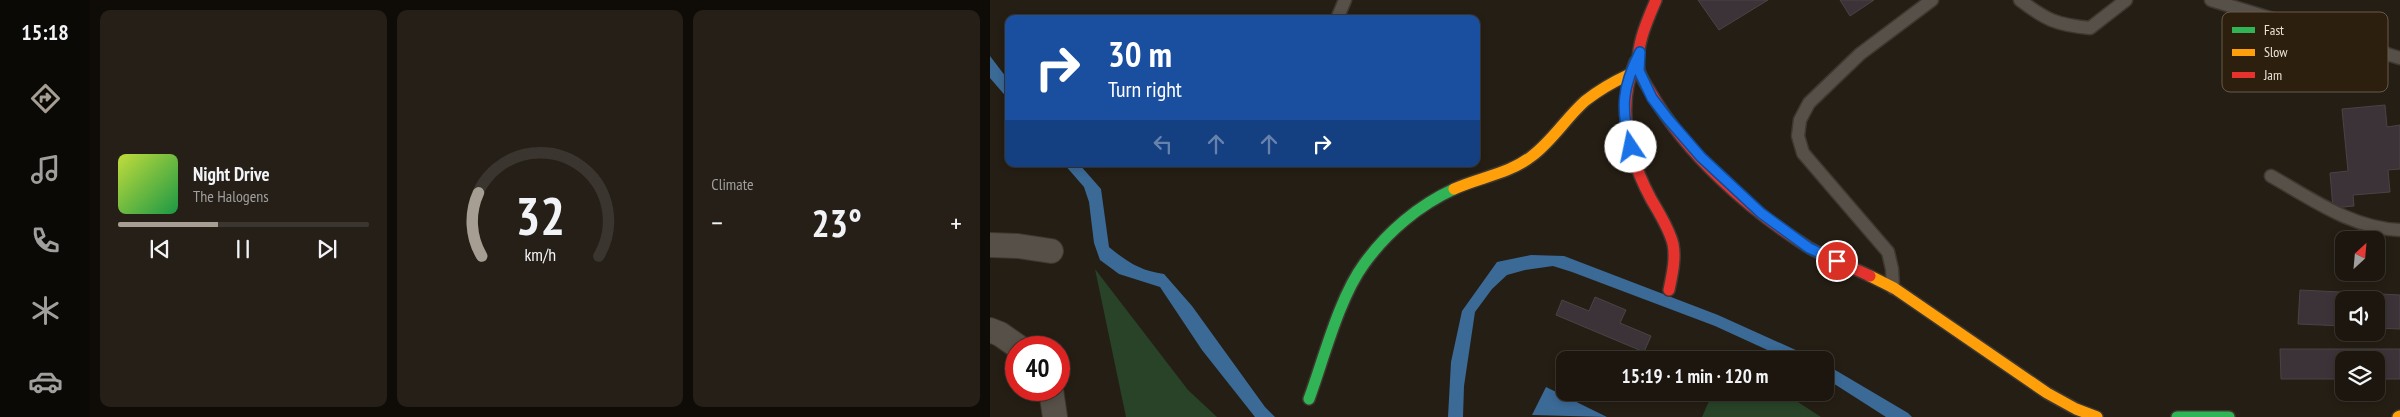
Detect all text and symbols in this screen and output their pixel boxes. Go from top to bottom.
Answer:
legend [2222,12,2388,92]
text: 15:18 [21,18,69,46]
text: Fast [2264,21,2284,39]
text: 30 m [1108,31,1172,77]
icon: right [1025,35,1090,100]
text: Slow [2264,43,2288,61]
text: Jam [2263,66,2282,84]
text: Turn right [1108,75,1182,103]
icon: directions [28,81,63,116]
position arrow [1604,120,1656,172]
icon: left [1149,130,1177,158]
icon: ahead [1202,130,1230,158]
icon: ahead [1255,130,1283,158]
icon: right [1308,130,1336,158]
icon: music [28,152,63,187]
text: Night Drive [193,162,270,186]
text: Climate [711,174,754,194]
text: 32 [515,182,565,249]
text: The Halogens [193,186,269,206]
text: 23° [812,198,862,247]
text: − [711,204,723,241]
text: + [950,204,962,241]
icon: phone [28,223,63,258]
north arrow [2335,231,2385,281]
map controls [2335,231,2385,401]
icon: previous [146,235,174,263]
icon: pause [229,235,257,263]
icon: next [313,235,341,263]
pin [1816,240,1858,282]
text: km/h [524,243,556,266]
icon: arrive [1823,247,1851,275]
button: sound [2335,291,2385,341]
icon: climate [28,293,63,328]
speed limit sign: 40 [1005,336,1070,401]
button: layers [2335,351,2385,401]
icon: car [28,364,63,399]
text: 15:19 · 1 min · 120 m [1622,364,1768,388]

